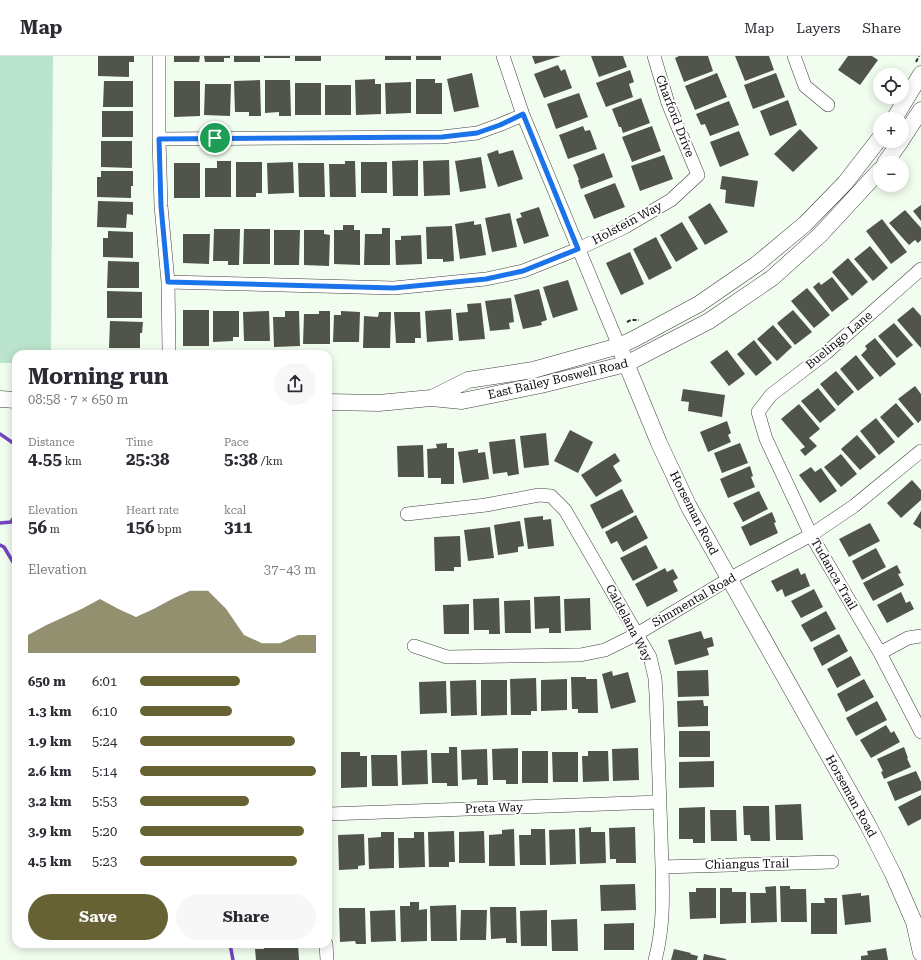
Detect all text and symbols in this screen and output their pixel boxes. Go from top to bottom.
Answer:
text: Map [20,16,62,39]
text: Map [744,20,774,36]
text: Layers [796,20,840,36]
text: Share [862,20,901,36]
map controls [873,68,909,192]
button: locate [873,68,909,104]
street label: Charford Drive [653,73,697,159]
button: + [873,112,909,148]
pin [198,121,232,155]
icon: arrive [204,127,226,149]
button: − [873,156,909,192]
street label: Holstein Way [590,198,665,247]
street label: Buelingo Lane [803,308,875,372]
street label: East Bailey Boswell Road [487,356,630,402]
button: share [274,363,316,405]
text: Morning run [28,364,169,389]
text: 08:58 · 7 × 650 m [28,392,128,407]
text: Distance [28,436,75,449]
text: Time [126,436,153,449]
text: Pace [224,436,249,449]
text: 4.55 [28,449,62,469]
text: 25:38 [126,449,169,469]
text: 5:38 [224,449,258,469]
text: km [62,455,82,468]
text: /km [258,455,283,468]
street label: Horseman Road [667,469,721,557]
text: Elevation [28,504,78,517]
text: Heart rate [126,504,179,517]
text: kcal [224,504,246,517]
text: 56 [28,517,47,537]
text: 156 [126,517,155,537]
text: 311 [224,517,253,537]
text: m [47,523,60,536]
text: bpm [155,523,182,536]
street label: Tudanca Trail [808,536,860,613]
text: Elevation [28,562,87,577]
text: 37–43 m [264,562,316,577]
street label: Simmental Road [650,570,739,630]
street label: Caldelana Way [603,582,656,665]
text: 650 m [28,674,66,689]
text: 6:01 [92,674,117,689]
text: 1.3 km [28,704,71,719]
text: 6:10 [92,704,117,719]
text: 1.9 km [28,734,71,749]
text: 5:24 [92,734,117,749]
street label: Horseman Road [823,752,880,840]
text: 2.6 km [28,764,71,779]
text: 5:14 [92,764,117,779]
text: 3.2 km [28,794,71,809]
text: 5:53 [92,794,117,809]
street label: Preta Way [465,800,524,816]
text: 3.9 km [28,824,71,839]
text: 5:20 [92,824,117,839]
text: 4.5 km [28,854,71,869]
text: 5:23 [92,854,117,869]
street label: Chiangus Trail [705,856,790,872]
button: Save [28,894,168,940]
button: Share [176,894,316,940]

